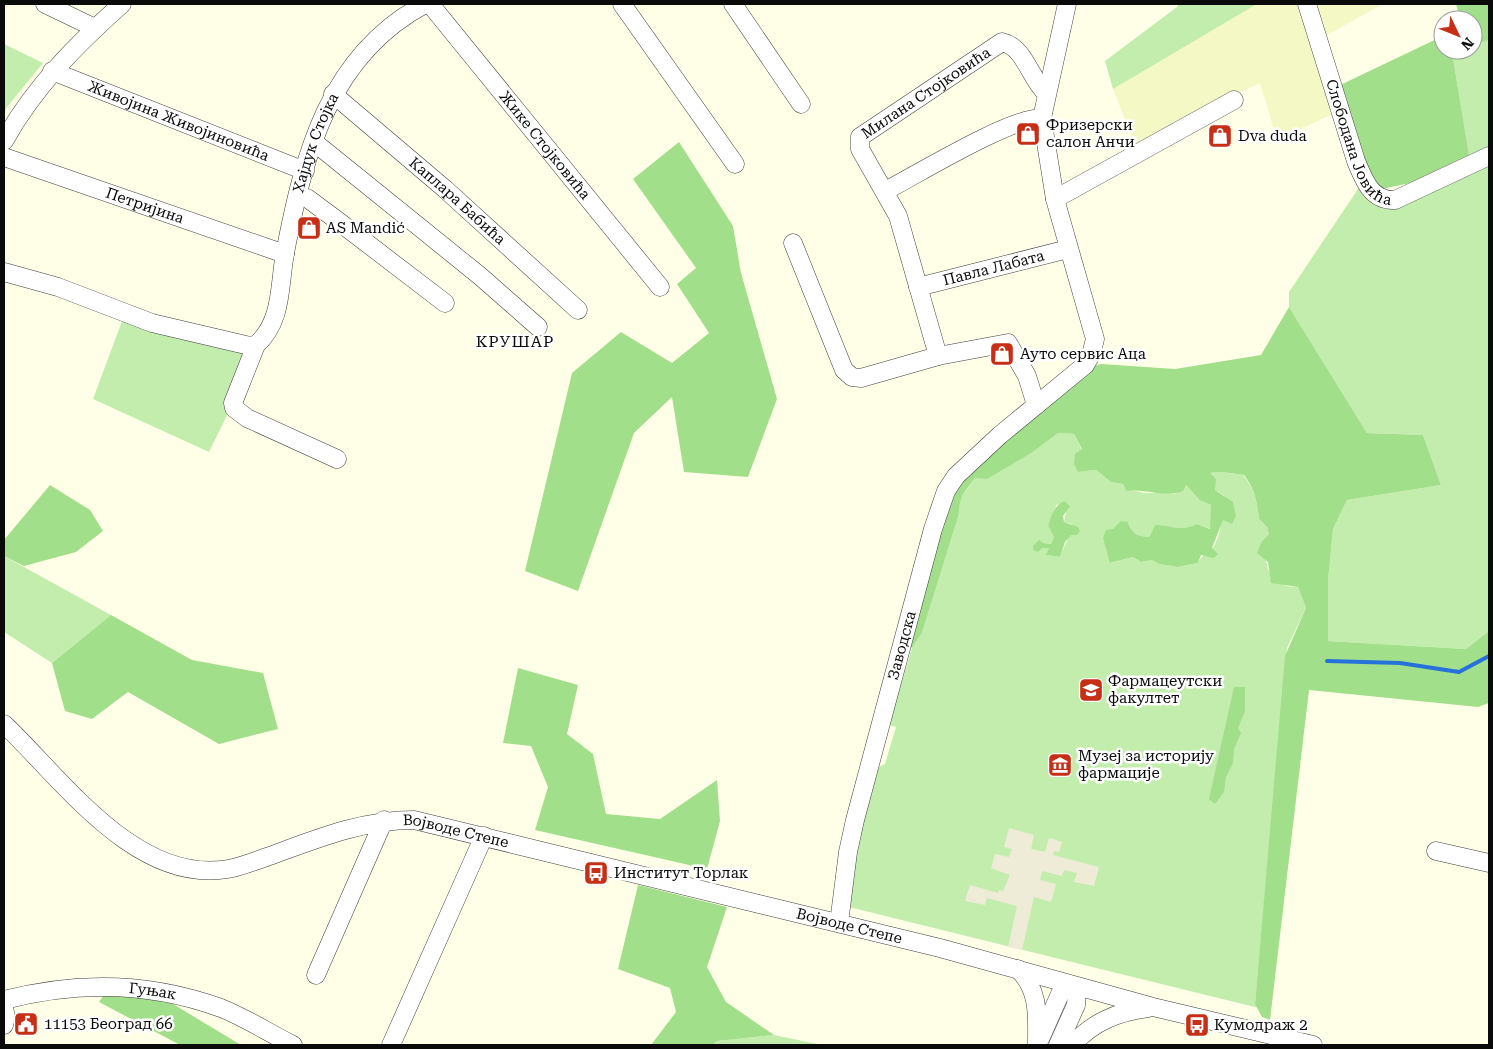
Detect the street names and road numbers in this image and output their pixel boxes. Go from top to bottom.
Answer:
street label: Милана Стојковића [858,43,994,142]
street label: Живојина Живојиновића [85,77,272,165]
street label: Слободана Јовића [1322,77,1393,209]
street label: Жике Стојковића [495,87,594,203]
street label: Хајдук Стојка [289,90,342,195]
street label: Каплара Бабића [405,154,509,248]
street label: Петријина [103,184,186,227]
street label: Павла Лабата [941,246,1046,289]
street label: Заводска [884,609,920,682]
street label: Војводе Степе [403,811,511,852]
street label: Војводе Степе [795,904,904,947]
street label: Гуњак [128,979,178,1004]

